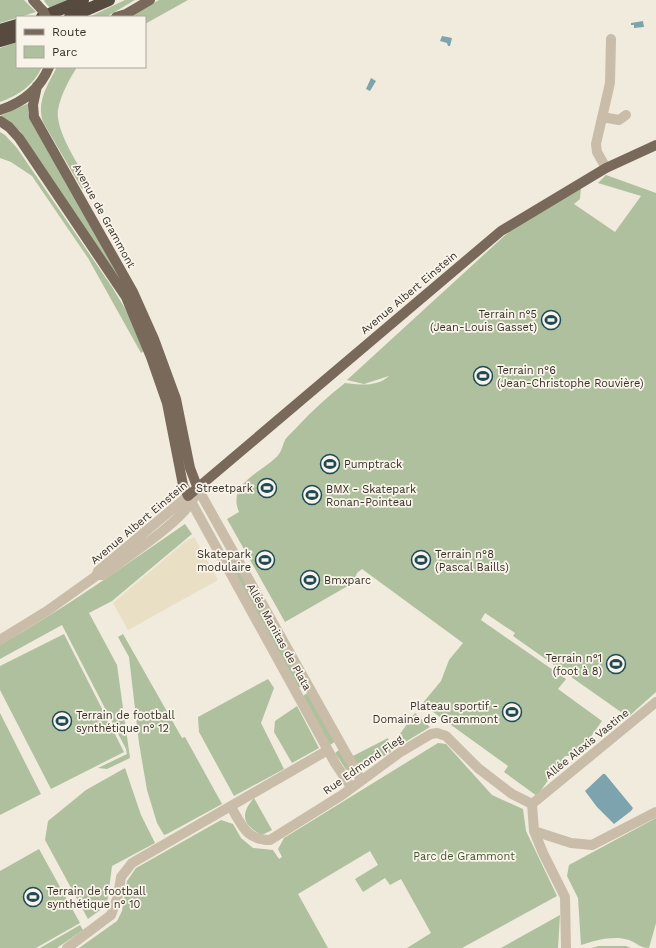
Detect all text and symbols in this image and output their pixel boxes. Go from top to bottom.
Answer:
legend [16,16,146,68]
text: Route [52,25,86,39]
text: Parc [52,45,78,59]
street label: Avenue de Grammont [70,162,138,271]
street label: Avenue Albert Einstein [358,249,460,337]
place label: Terrain n°5 (Jean-Louis Gasset) [430,308,537,334]
sports icon: Terrain n°5 (Jean-Louis Gasset) [540,309,562,331]
place label: Terrain n°6 (Jean-Christophe Rouvière) [497,364,644,390]
sports icon: Terrain n°6 (Jean-Christophe Rouvière) [472,365,494,387]
sports icon: Pumptrack [319,453,341,475]
place label: Pumptrack [344,458,402,471]
sports icon: Streetpark [256,477,278,499]
street label: Avenue Albert Einstein [88,479,190,567]
place label: Streetpark [196,482,253,495]
place label: BMX - Skatepark Ronan-Pointeau [326,483,416,509]
sports icon: BMX - Skatepark Ronan-Pointeau [301,484,323,506]
place label: Skatepark modulaire [197,548,251,574]
place label: Terrain n°8 (Pascal Baills) [435,548,509,574]
sports icon: Skatepark modulaire [254,549,276,571]
sports icon: Terrain n°8 (Pascal Baills) [410,549,432,571]
sports icon: Bmxparc [299,569,321,591]
place label: Bmxparc [324,574,371,587]
street label: Allée Manitas de Plata [244,581,314,693]
place label: Terrain n°1 (foot à 8) [546,652,602,678]
sports icon: Terrain n°1 (foot à 8) [605,653,627,675]
place label: Plateau sportif - Domaine de Grammont [373,700,498,726]
sports icon: Plateau sportif - Domaine de Grammont [501,701,523,723]
street label: Allée Alexis Vastine [543,706,631,782]
place label: Terrain de football synthétique n° 12 [76,709,175,735]
sports icon: Terrain de football synthétique n° 12 [51,710,73,732]
street label: Rue Edmond Fleg [321,732,406,797]
park label: Parc de Grammont [413,850,515,863]
place label: Terrain de football synthétique n° 10 [47,885,146,911]
sports icon: Terrain de football synthétique n° 10 [22,886,44,908]

